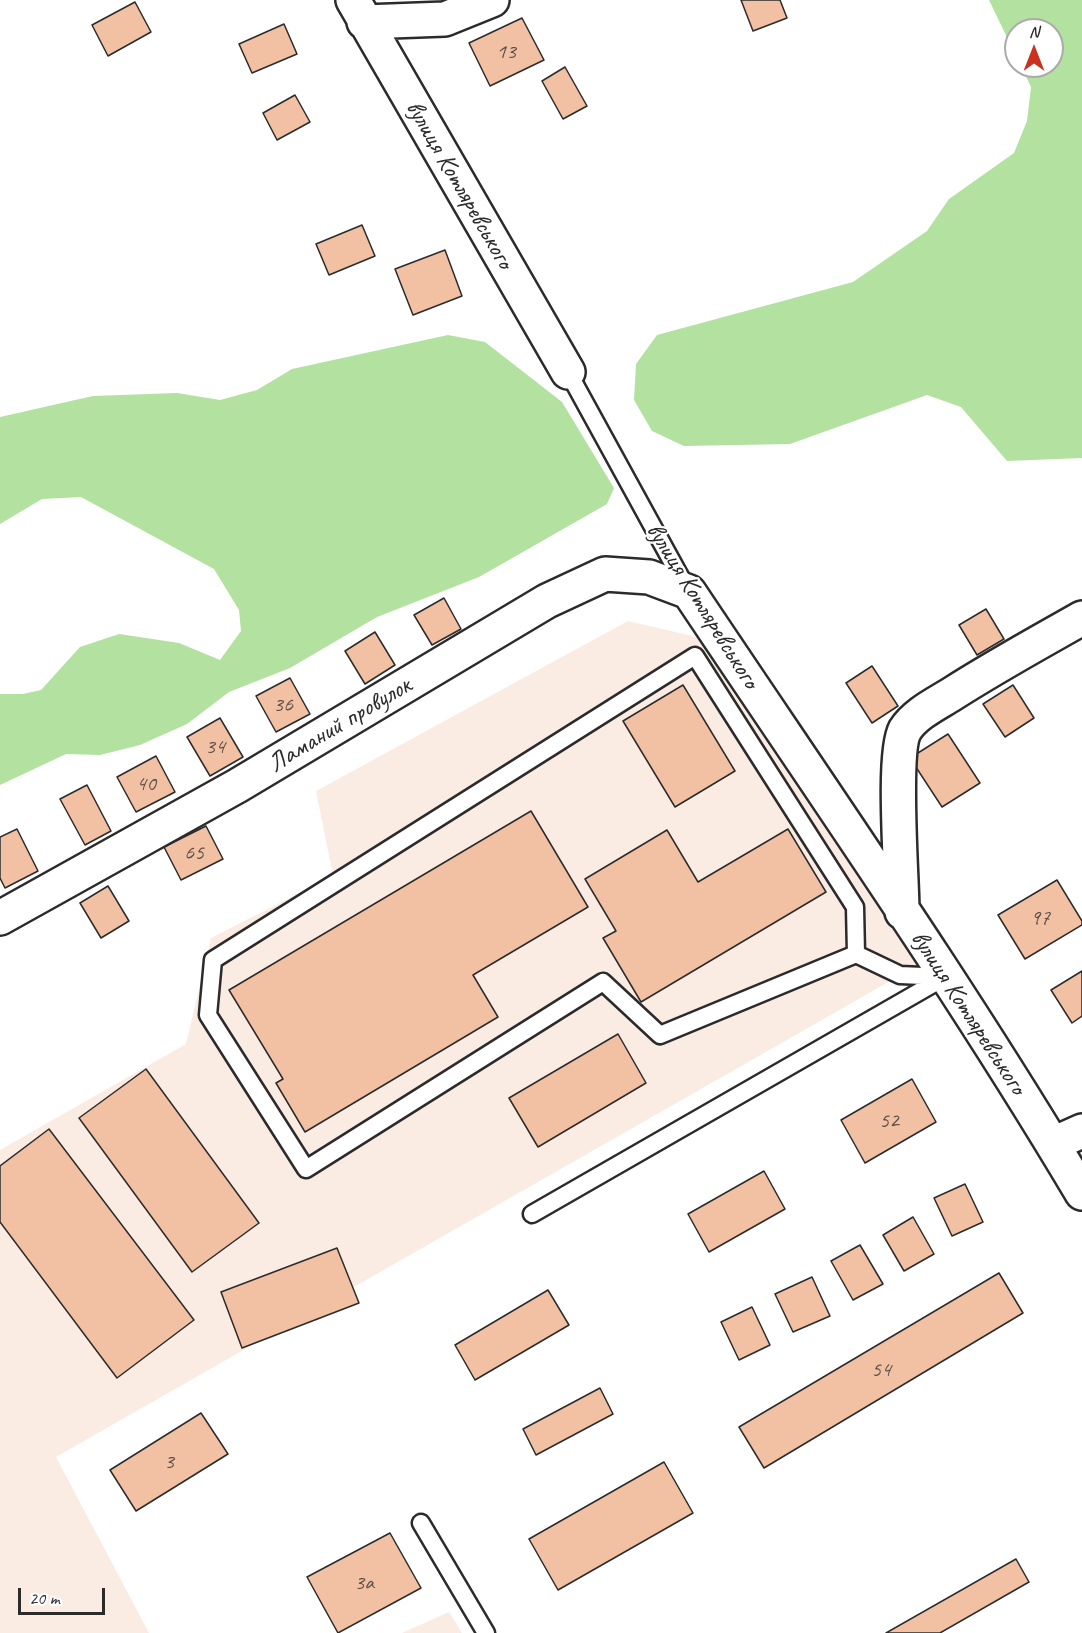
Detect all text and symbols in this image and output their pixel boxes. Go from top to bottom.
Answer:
north arrow [1004,18,1064,78]
text: N [1029,22,1039,42]
house number: 13 [496,39,516,65]
street label: вулиця Котляревського [398,95,520,275]
street label: вулиця Котляревського [639,517,765,695]
street label: Ламаний провулок [263,670,417,780]
house number: 36 [273,692,293,718]
house number: 34 [205,734,225,760]
house number: 40 [136,771,156,797]
house number: 65 [184,840,204,866]
house number: 97 [1030,905,1050,931]
street label: вулиця Котляревського [903,925,1033,1101]
house number: 52 [879,1108,899,1134]
house number: 54 [871,1357,891,1383]
house number: 3 [164,1449,174,1475]
house number: 3а [354,1570,374,1596]
scale bar [21,1576,108,1614]
text: 20 m [29,1587,60,1609]

